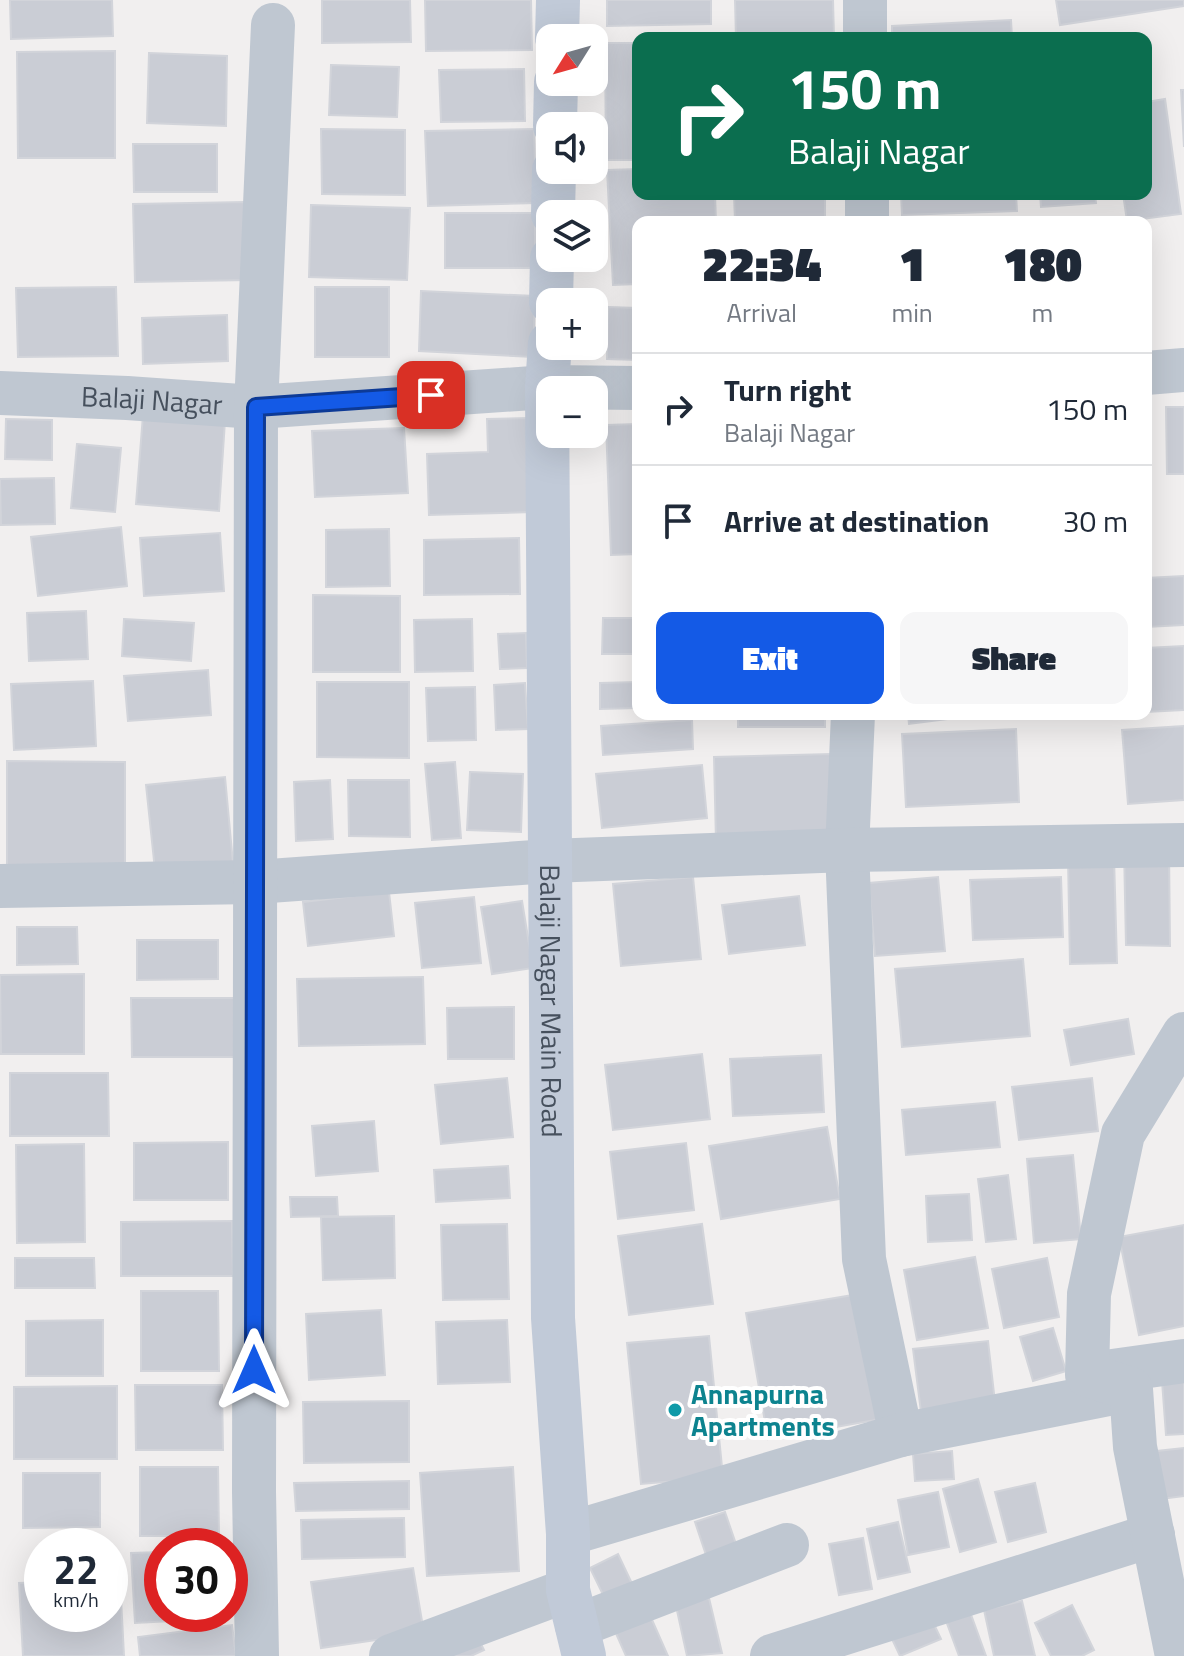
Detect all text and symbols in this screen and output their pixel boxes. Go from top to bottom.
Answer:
north arrow [536,24,608,96]
map controls [536,24,608,448]
text: 150 m [788,46,941,131]
icon: right [656,64,760,168]
button: sound [536,112,608,184]
text: Balaji Nagar [788,123,970,178]
button: layers [536,200,608,272]
text: 22:34 [702,227,821,300]
text: 1 [899,227,925,300]
text: 180 [1003,227,1082,300]
button: + [536,288,608,360]
text: Arrival [726,293,797,332]
text: min [891,293,933,332]
text: m [1032,293,1053,332]
pin [397,361,465,429]
text: Turn right [724,367,852,413]
icon: arrive [409,373,453,417]
street label: Balaji Nagar [80,374,224,426]
button: − [536,376,608,448]
text: 150 m [1046,386,1128,432]
icon: right [656,387,700,431]
text: Balaji Nagar [724,413,855,452]
text: Arrive at destination [724,498,989,544]
text: 30 m [1063,498,1128,544]
icon: arrive [656,499,700,543]
button: Exit [656,612,884,704]
button: Share [900,612,1128,704]
street label: Balaji Nagar Main Road [529,864,574,1138]
position arrow [212,1328,296,1412]
place label: Annapurna Apartments [691,1372,835,1447]
marker: Annapurna Apartments [666,1401,684,1419]
speed limit sign: 30 [144,1528,248,1632]
text: 22 [54,1539,98,1600]
text: km/h [53,1584,99,1615]

